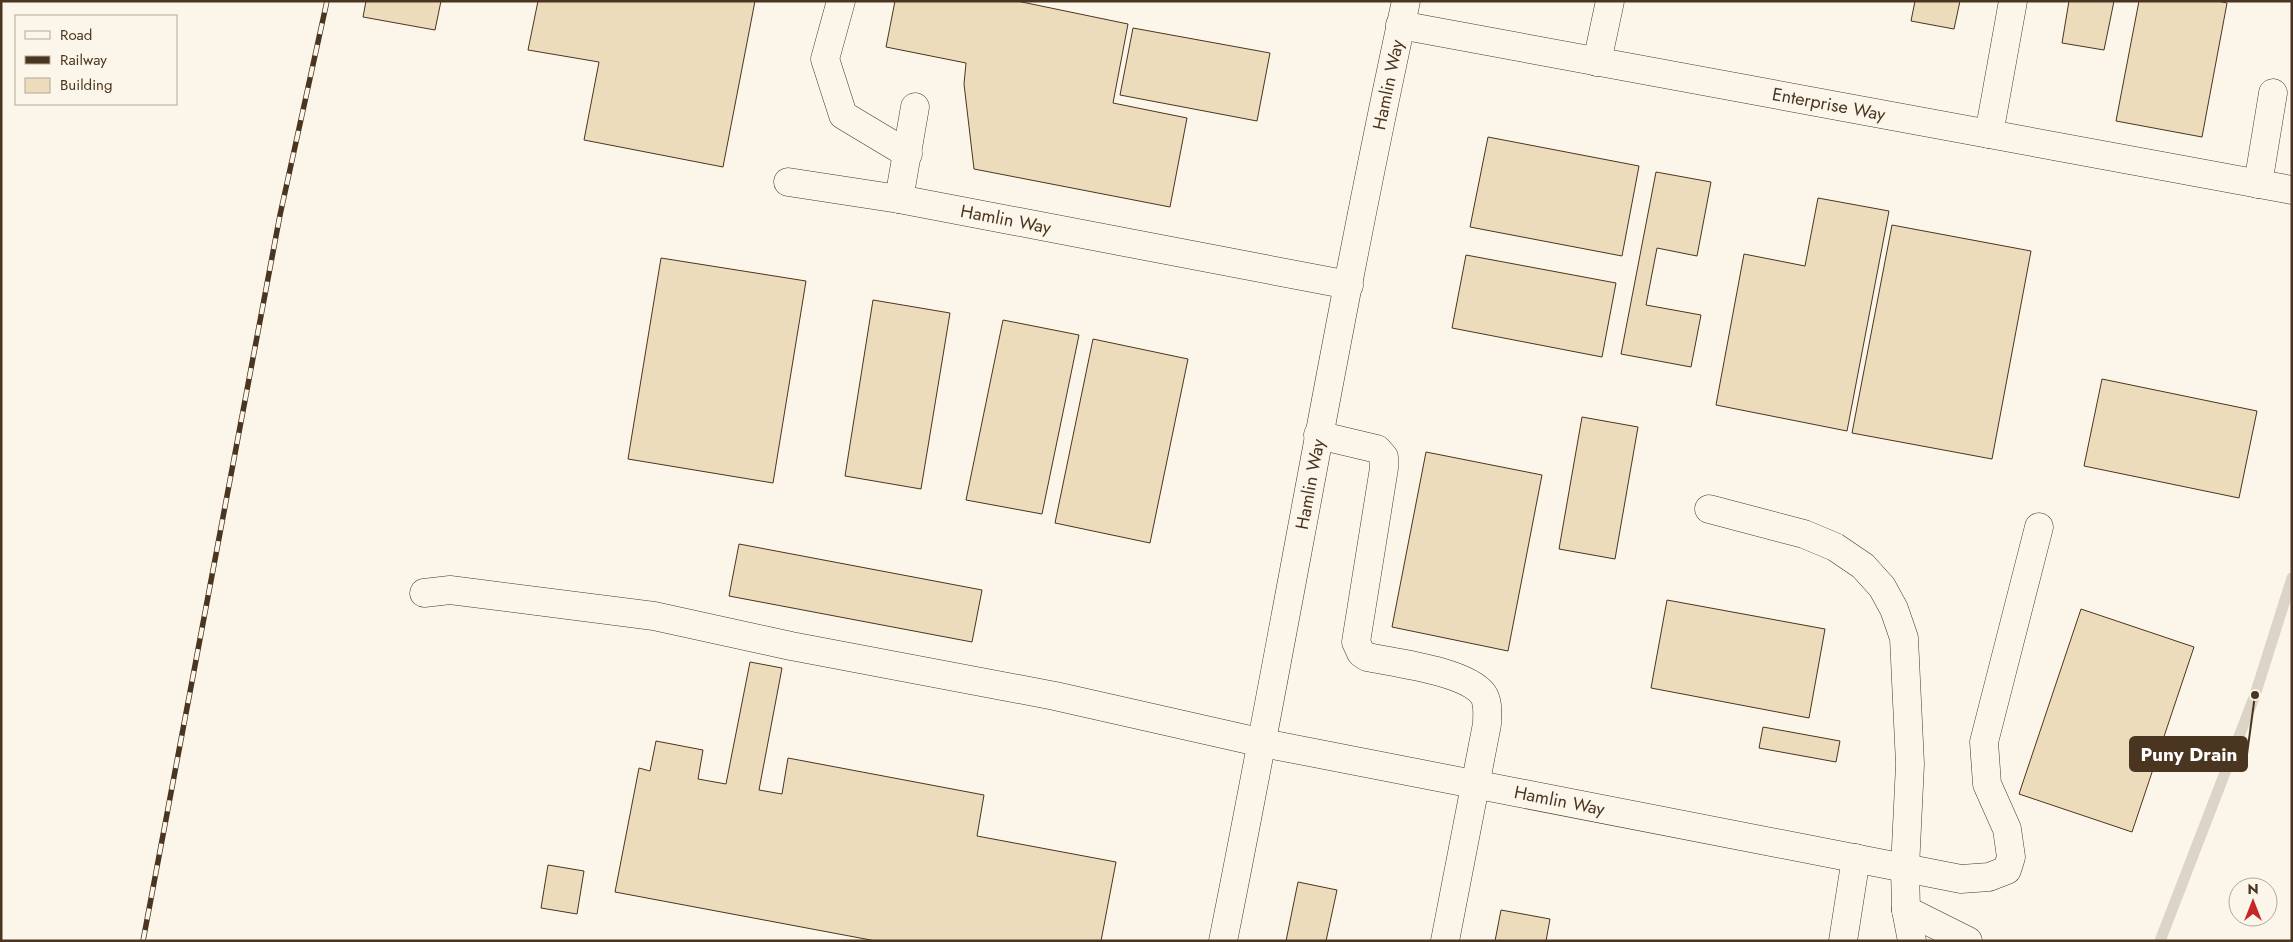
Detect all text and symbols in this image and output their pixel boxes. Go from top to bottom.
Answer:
legend [15,15,178,105]
text: Road [60,24,92,46]
street label: Hamlin Way [1366,37,1410,132]
text: Railway [60,49,107,71]
text: Building [60,74,112,96]
street label: Enterprise Way [1770,81,1888,128]
street label: Hamlin Way [958,198,1053,241]
street label: Hamlin Way [1289,437,1331,532]
callout: Puny Drain [2130,737,2247,771]
text: Puny Drain [2141,741,2237,768]
street label: Hamlin Way [1512,779,1607,822]
north arrow [2228,877,2278,927]
text: N [2247,879,2259,899]

